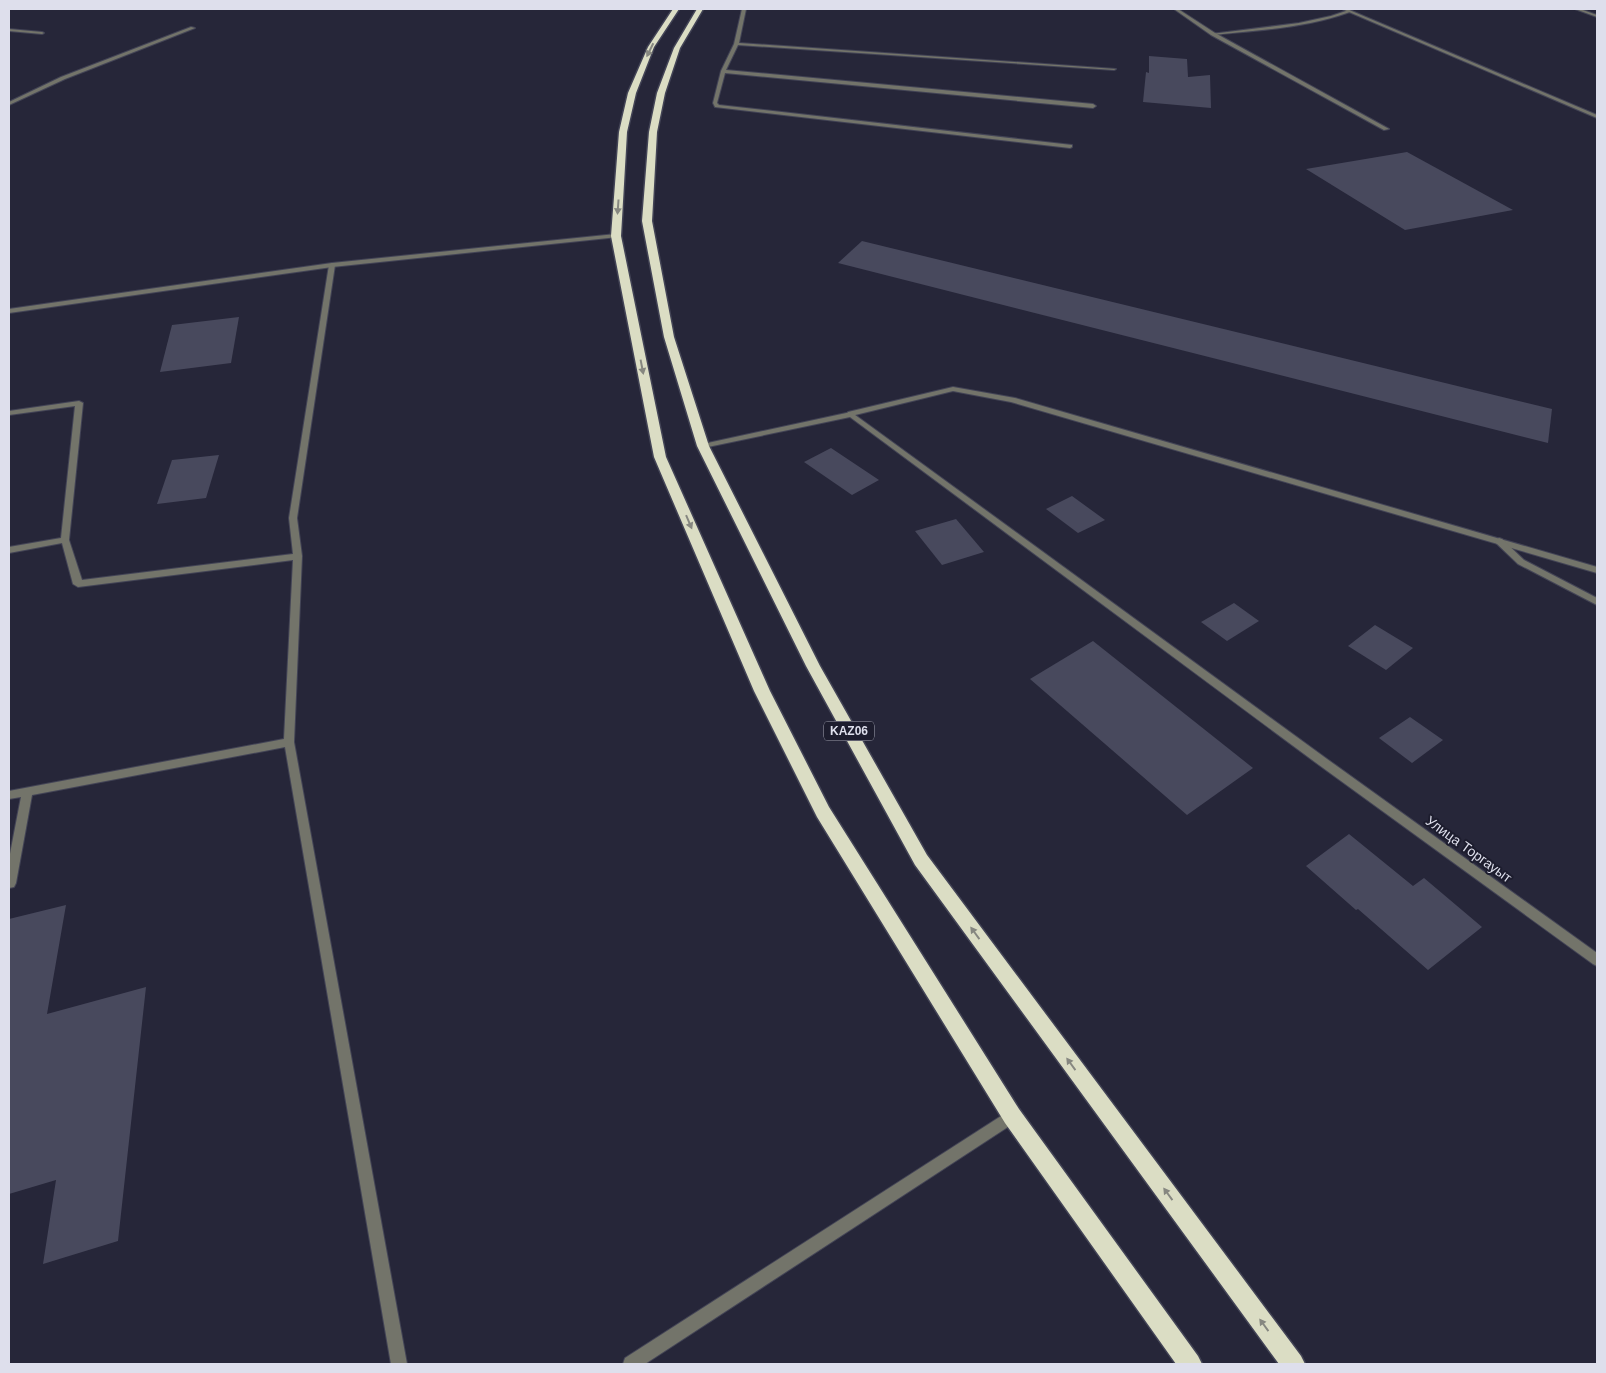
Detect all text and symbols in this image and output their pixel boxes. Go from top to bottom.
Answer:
one-way arrow [646,43,654,57]
one-way arrow [613,200,621,216]
one-way arrow [639,360,647,376]
one-way arrow [685,515,693,529]
road number: KАZ06 [824,721,874,740]
street label: Улица Торгауыт [1423,812,1516,886]
one-way arrow [969,927,980,940]
one-way arrow [1066,1057,1076,1071]
one-way arrow [1163,1187,1173,1201]
one-way arrow [1259,1318,1269,1332]

